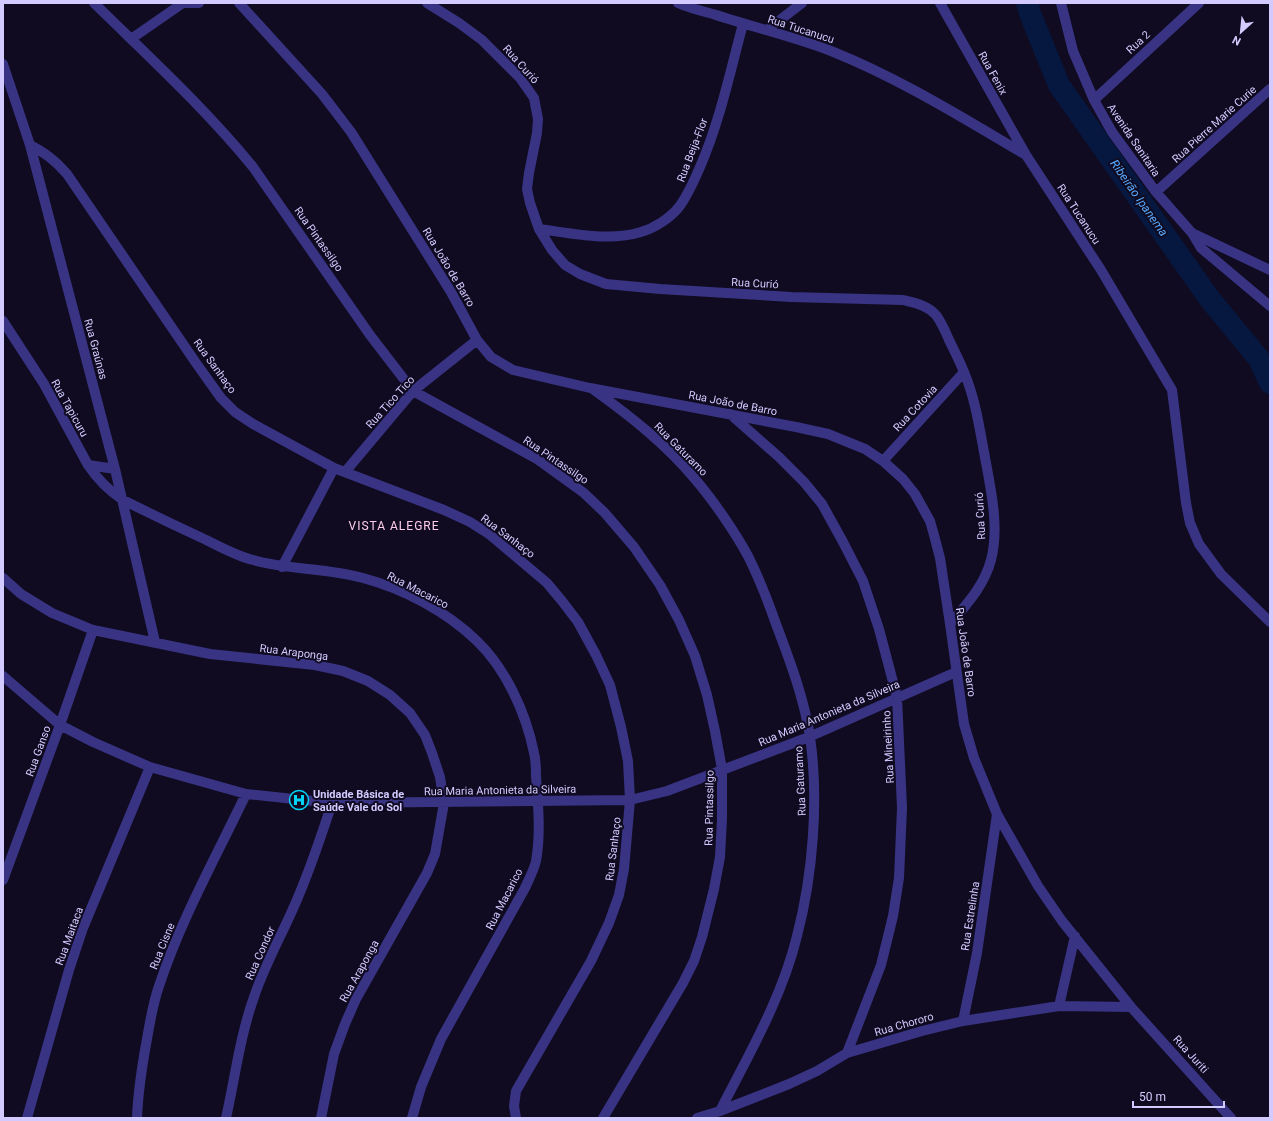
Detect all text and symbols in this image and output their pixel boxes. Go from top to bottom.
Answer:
north arrow [1221,12,1261,52]
street label: Rua Tucanucu [766,13,836,46]
street label: Rua 2 [1124,28,1153,57]
text: N [1230,33,1243,48]
street label: Rua Curió [500,42,541,86]
street label: Rua Fenix [975,49,1010,98]
street label: Rua Pierre Marie Curie [1170,83,1259,166]
street label: Avenida Sanitaria [1104,101,1163,179]
street label: Rua Beija-Flor [674,116,711,184]
water label: Ribeirão Ipanema [1107,157,1171,239]
street label: Rua Tucanucu [1054,182,1103,247]
street label: Rua Pintassilgo [291,204,346,274]
street label: Rua João de Barro [420,225,477,309]
street label: Rua Curió [731,276,779,291]
street label: Rua Graúnas [81,317,110,381]
street label: Rua Sanhaço [190,336,239,396]
street label: Rua Tico Tico [363,373,417,431]
street label: Rua Tapicuru [48,377,91,439]
street label: Rua Cotovia [891,382,940,434]
street label: Rua João de Barro [687,389,778,418]
street label: Rua Gaturamo [651,420,710,479]
street label: Rua Pintassilgo [521,434,591,487]
street label: Rua Curió [973,492,988,540]
street label: Rua Sanhaço [478,512,537,561]
district label: VISTA ALEGRE [348,519,440,533]
street label: Rua Macarico [385,569,451,612]
street label: Rua João de Barro [953,607,978,698]
street label: Rua Araponga [259,642,329,663]
street label: Rua Maria Antonieta da Silveira [757,678,902,749]
street label: Rua Mineirinho [880,710,897,784]
street label: Rua Ganso [23,724,54,778]
street label: Rua Gaturamo [792,746,809,816]
street label: Rua Pintassilgo [702,770,717,846]
street label: Rua Maria Antonieta da Silveira [424,783,576,798]
place label: Unidade Básica de Saúde Vale do Sol [313,788,404,814]
hospital icon: Unidade Básica de Saúde Vale do Sol [288,789,310,811]
street label: Rua Sanhaço [603,816,624,882]
street label: Rua Macarico [483,866,526,932]
street label: Rua Estrelinha [959,880,982,952]
street label: Rua Maitaca [53,905,86,967]
street label: Rua Cisne [147,921,178,971]
street label: Rua Condor [243,924,278,982]
street label: Rua Araponga [337,938,382,1005]
street label: Rua Chororo [873,1010,935,1039]
street label: Rua Juriti [1170,1033,1211,1076]
scale bar [1133,1083,1224,1109]
text: 50 m [1139,1090,1166,1104]

